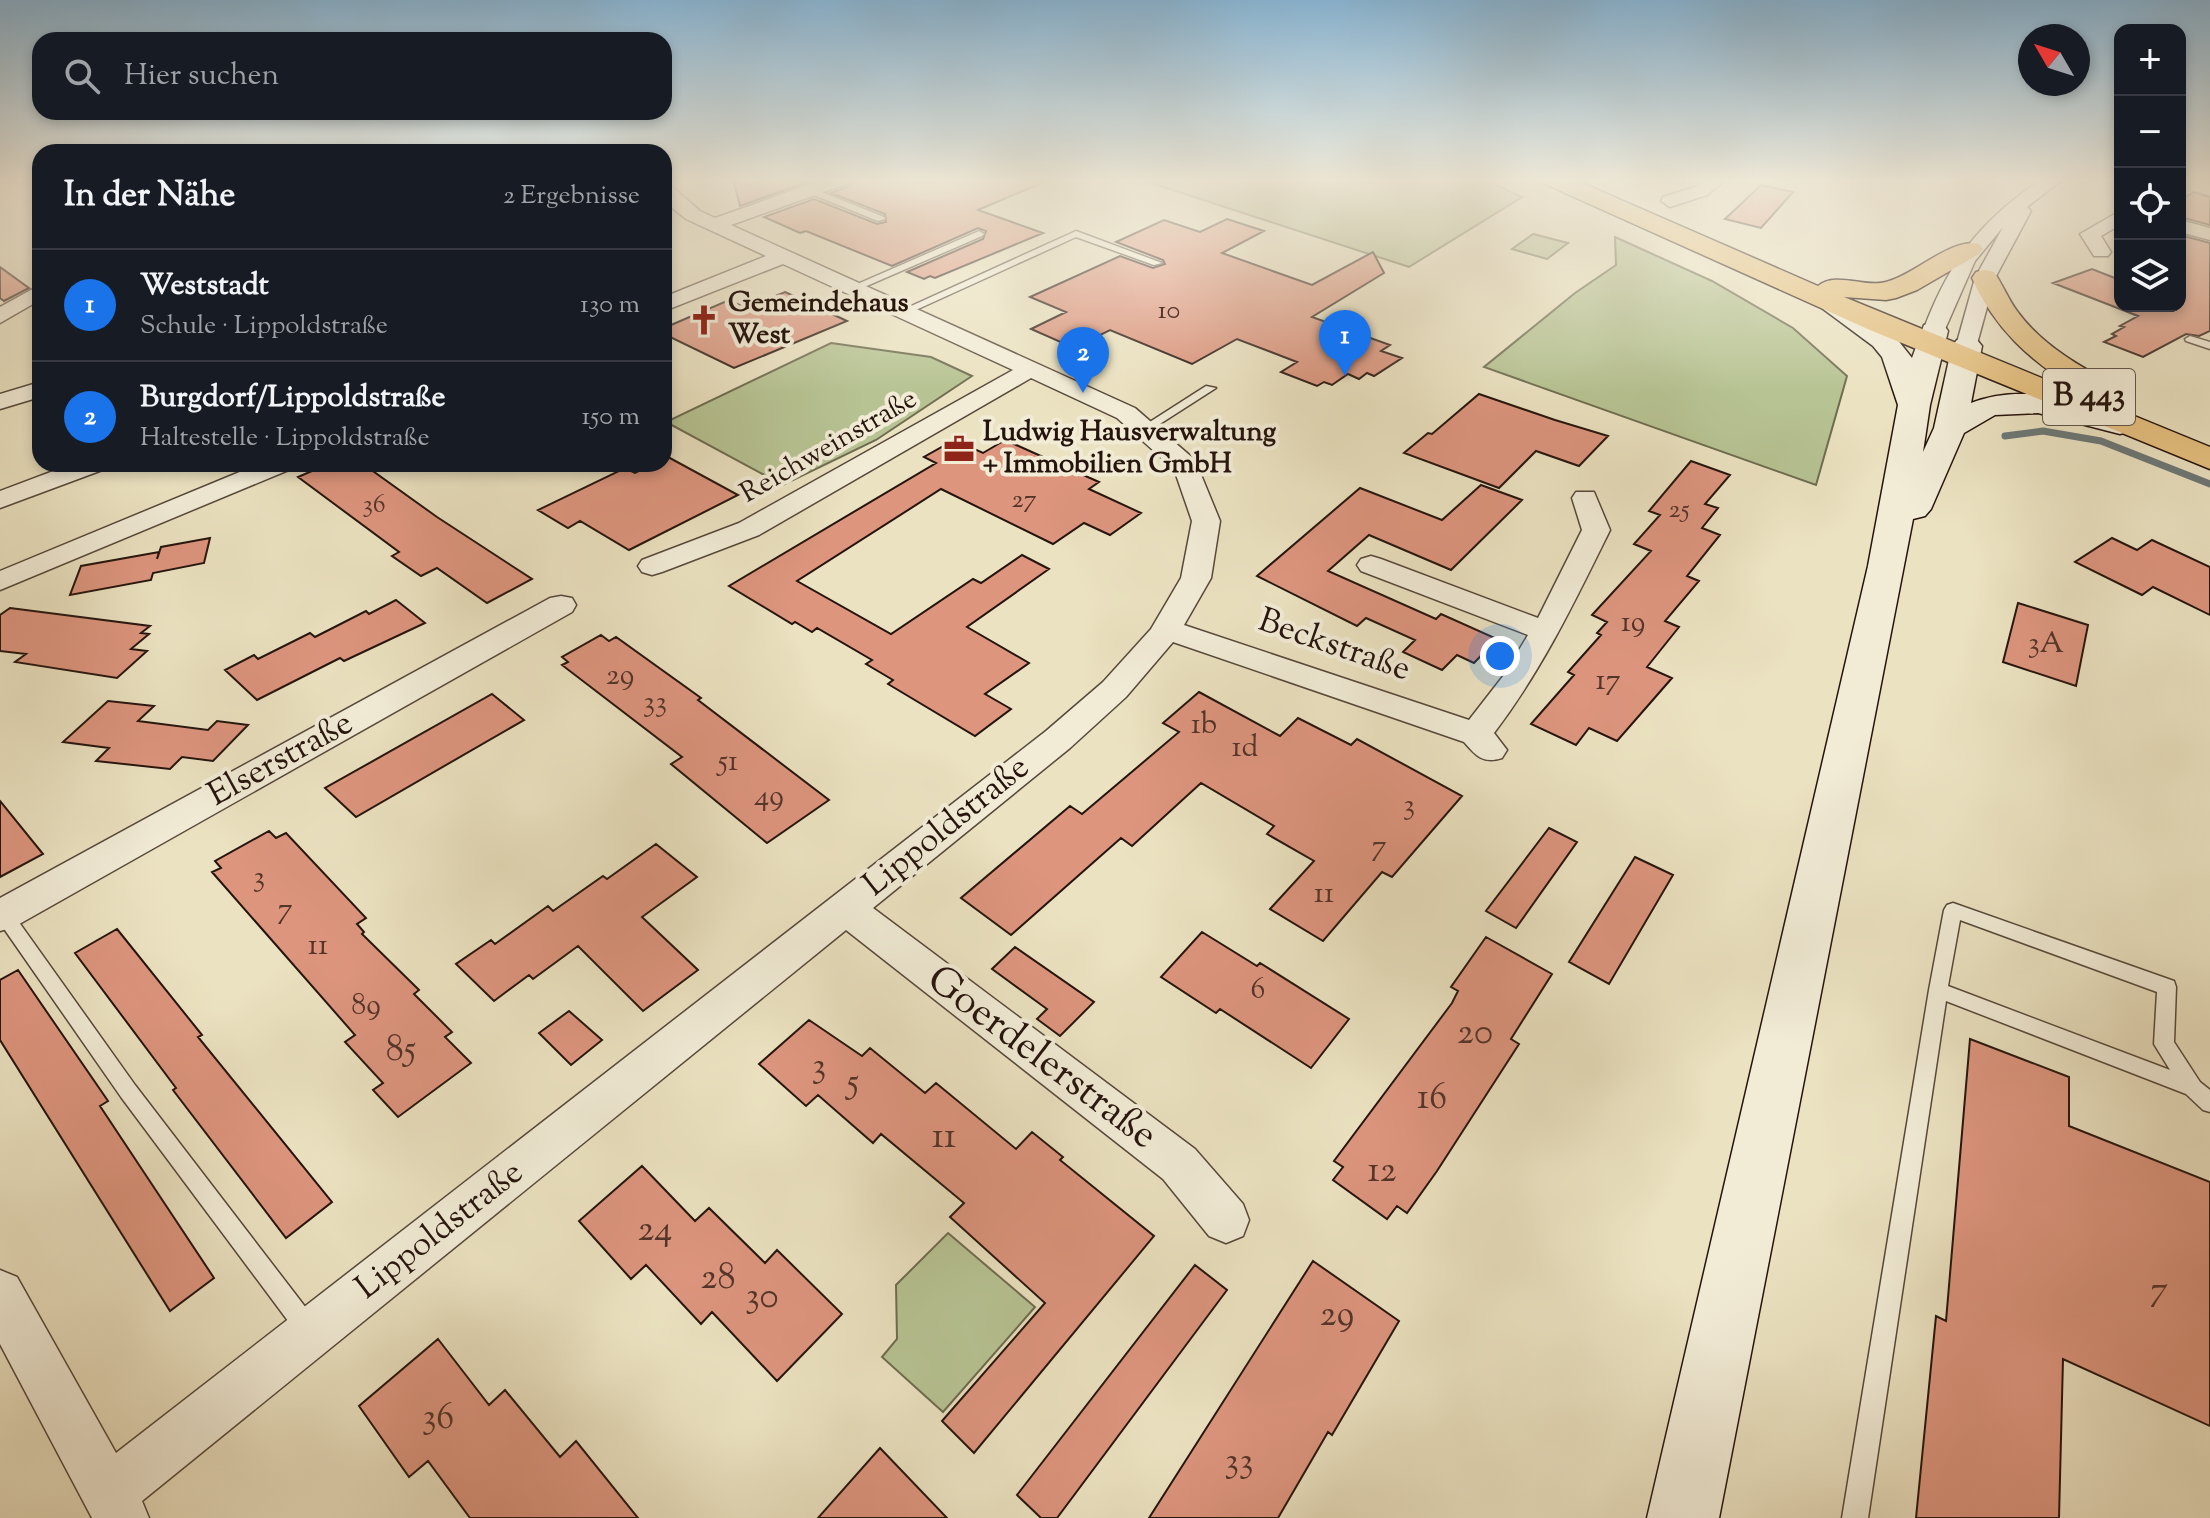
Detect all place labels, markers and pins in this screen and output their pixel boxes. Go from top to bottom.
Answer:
place label: Gemeindehaus West [728,284,909,356]
church icon: Gemeindehaus West [687,303,721,337]
pin: 1 [1319,310,1371,376]
pin: 2 [1057,327,1109,393]
place label: Ludwig Hausverwaltung + Immobilien GmbH [983,413,1276,485]
office icon: Ludwig Hausverwaltung + Immobilien GmbH [942,432,976,466]

